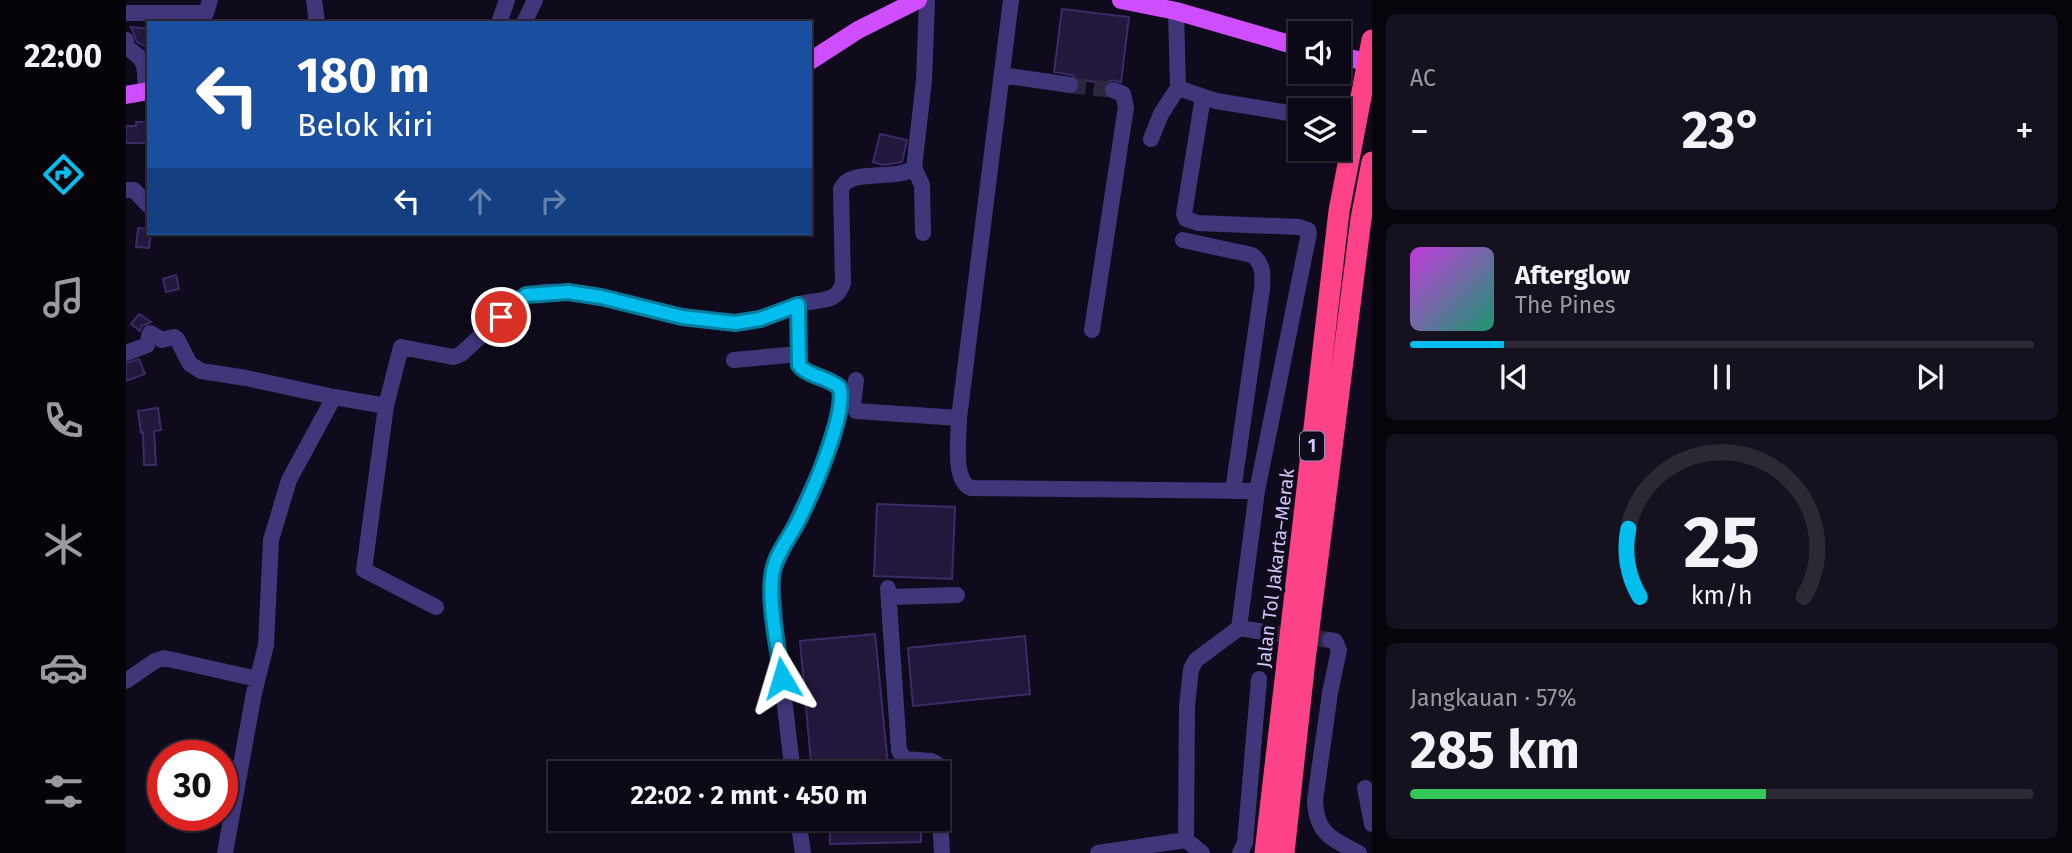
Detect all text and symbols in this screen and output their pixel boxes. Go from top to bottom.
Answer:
map controls [1288,21,1351,161]
button: sound [1288,21,1351,84]
text: 22:00 [24,37,102,75]
text: 180 m [297,46,430,105]
icon: left [182,49,273,140]
text: AC [1410,64,1436,92]
button: layers [1288,98,1351,161]
text: 23° [1682,99,1762,162]
text: Belok kiri [297,106,433,144]
text: − [1410,108,1429,154]
text: + [2015,108,2034,154]
icon: directions [39,150,88,199]
icon: left [388,182,426,220]
icon: ahead [461,182,499,220]
icon: right [534,182,572,220]
text: Afterglow [1515,260,1630,291]
icon: music [39,273,88,322]
pin [471,287,531,347]
text: The Pines [1515,291,1616,319]
icon: arrive [482,298,520,336]
icon: previous [1495,358,1533,396]
icon: pause [1703,358,1741,396]
icon: next [1911,358,1949,396]
icon: phone [39,396,88,445]
road number: 1 [1300,432,1324,461]
street label: Jalan Tol Jakarta–Merak [1252,467,1299,669]
text: 25 [1684,500,1760,587]
icon: climate [39,520,88,569]
text: km/h [1691,581,1753,611]
position arrow [745,641,819,715]
icon: car [39,643,88,692]
text: Jangkauan · 57% [1410,684,1576,712]
text: 285 km [1410,719,1580,782]
speed limit sign: 30 [147,740,238,831]
icon: filters [39,767,88,816]
text: 22:02 · 2 mnt · 450 m [631,780,867,811]

